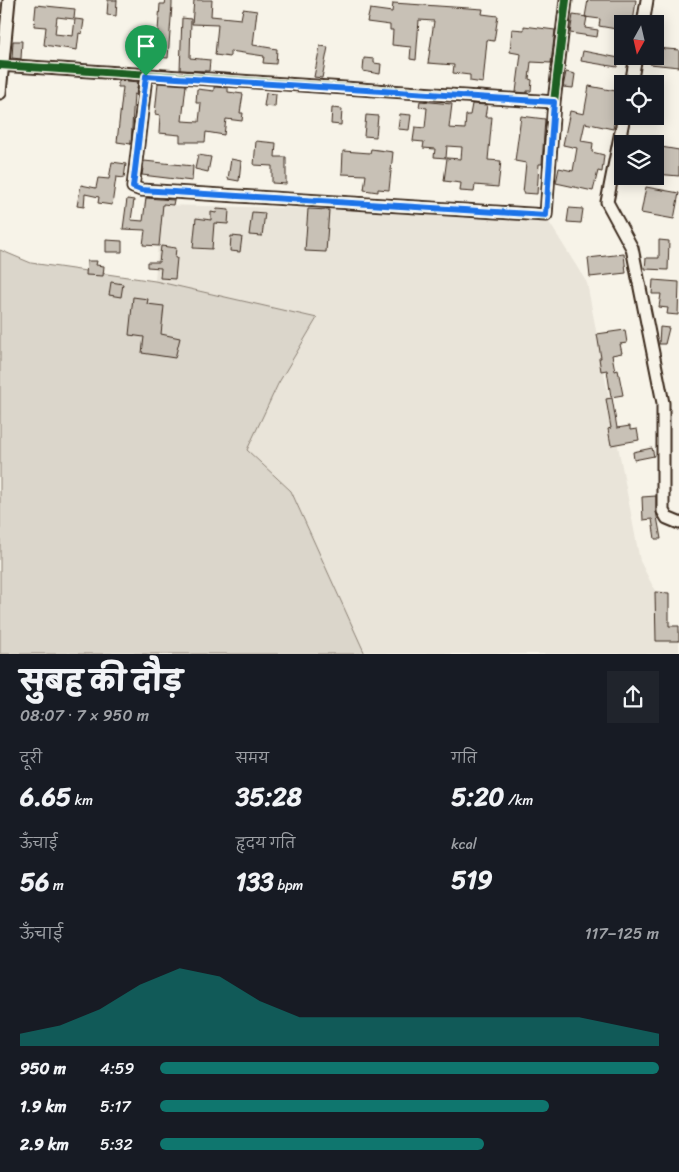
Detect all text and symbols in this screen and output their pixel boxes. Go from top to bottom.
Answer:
north arrow [614,15,664,65]
map controls [614,15,664,185]
pin [125,25,167,76]
icon: arrive [132,32,160,60]
button: locate [614,75,664,125]
button: layers [614,135,664,185]
text: सुबह की दौड़ [20,657,183,706]
button: share [607,671,659,723]
text: 08:07 · 7 × 950 m [20,701,149,730]
text: दूरी [20,746,42,771]
text: समय [236,746,269,771]
text: गति [451,746,477,771]
text: 6.65 [20,774,71,819]
text: 35:28 [236,774,302,819]
text: 5:20 [451,774,504,819]
text: km [71,788,93,813]
text: /km [504,788,533,813]
text: ऊँचाई [20,831,58,856]
text: हृदय गति [236,831,295,856]
text: kcal [451,832,477,857]
text: 519 [451,857,493,902]
text: 56 [20,859,49,904]
text: 133 [236,859,274,904]
text: m [49,873,64,898]
text: bpm [274,873,303,898]
text: ऊँचाई [20,919,63,948]
text: 117–125 m [585,919,659,948]
text: 950 m [20,1054,66,1083]
text: 4:59 [100,1054,134,1083]
text: 1.9 km [20,1092,66,1121]
text: 5:17 [100,1092,131,1121]
text: 2.9 km [20,1130,69,1159]
text: 5:32 [100,1130,133,1159]

